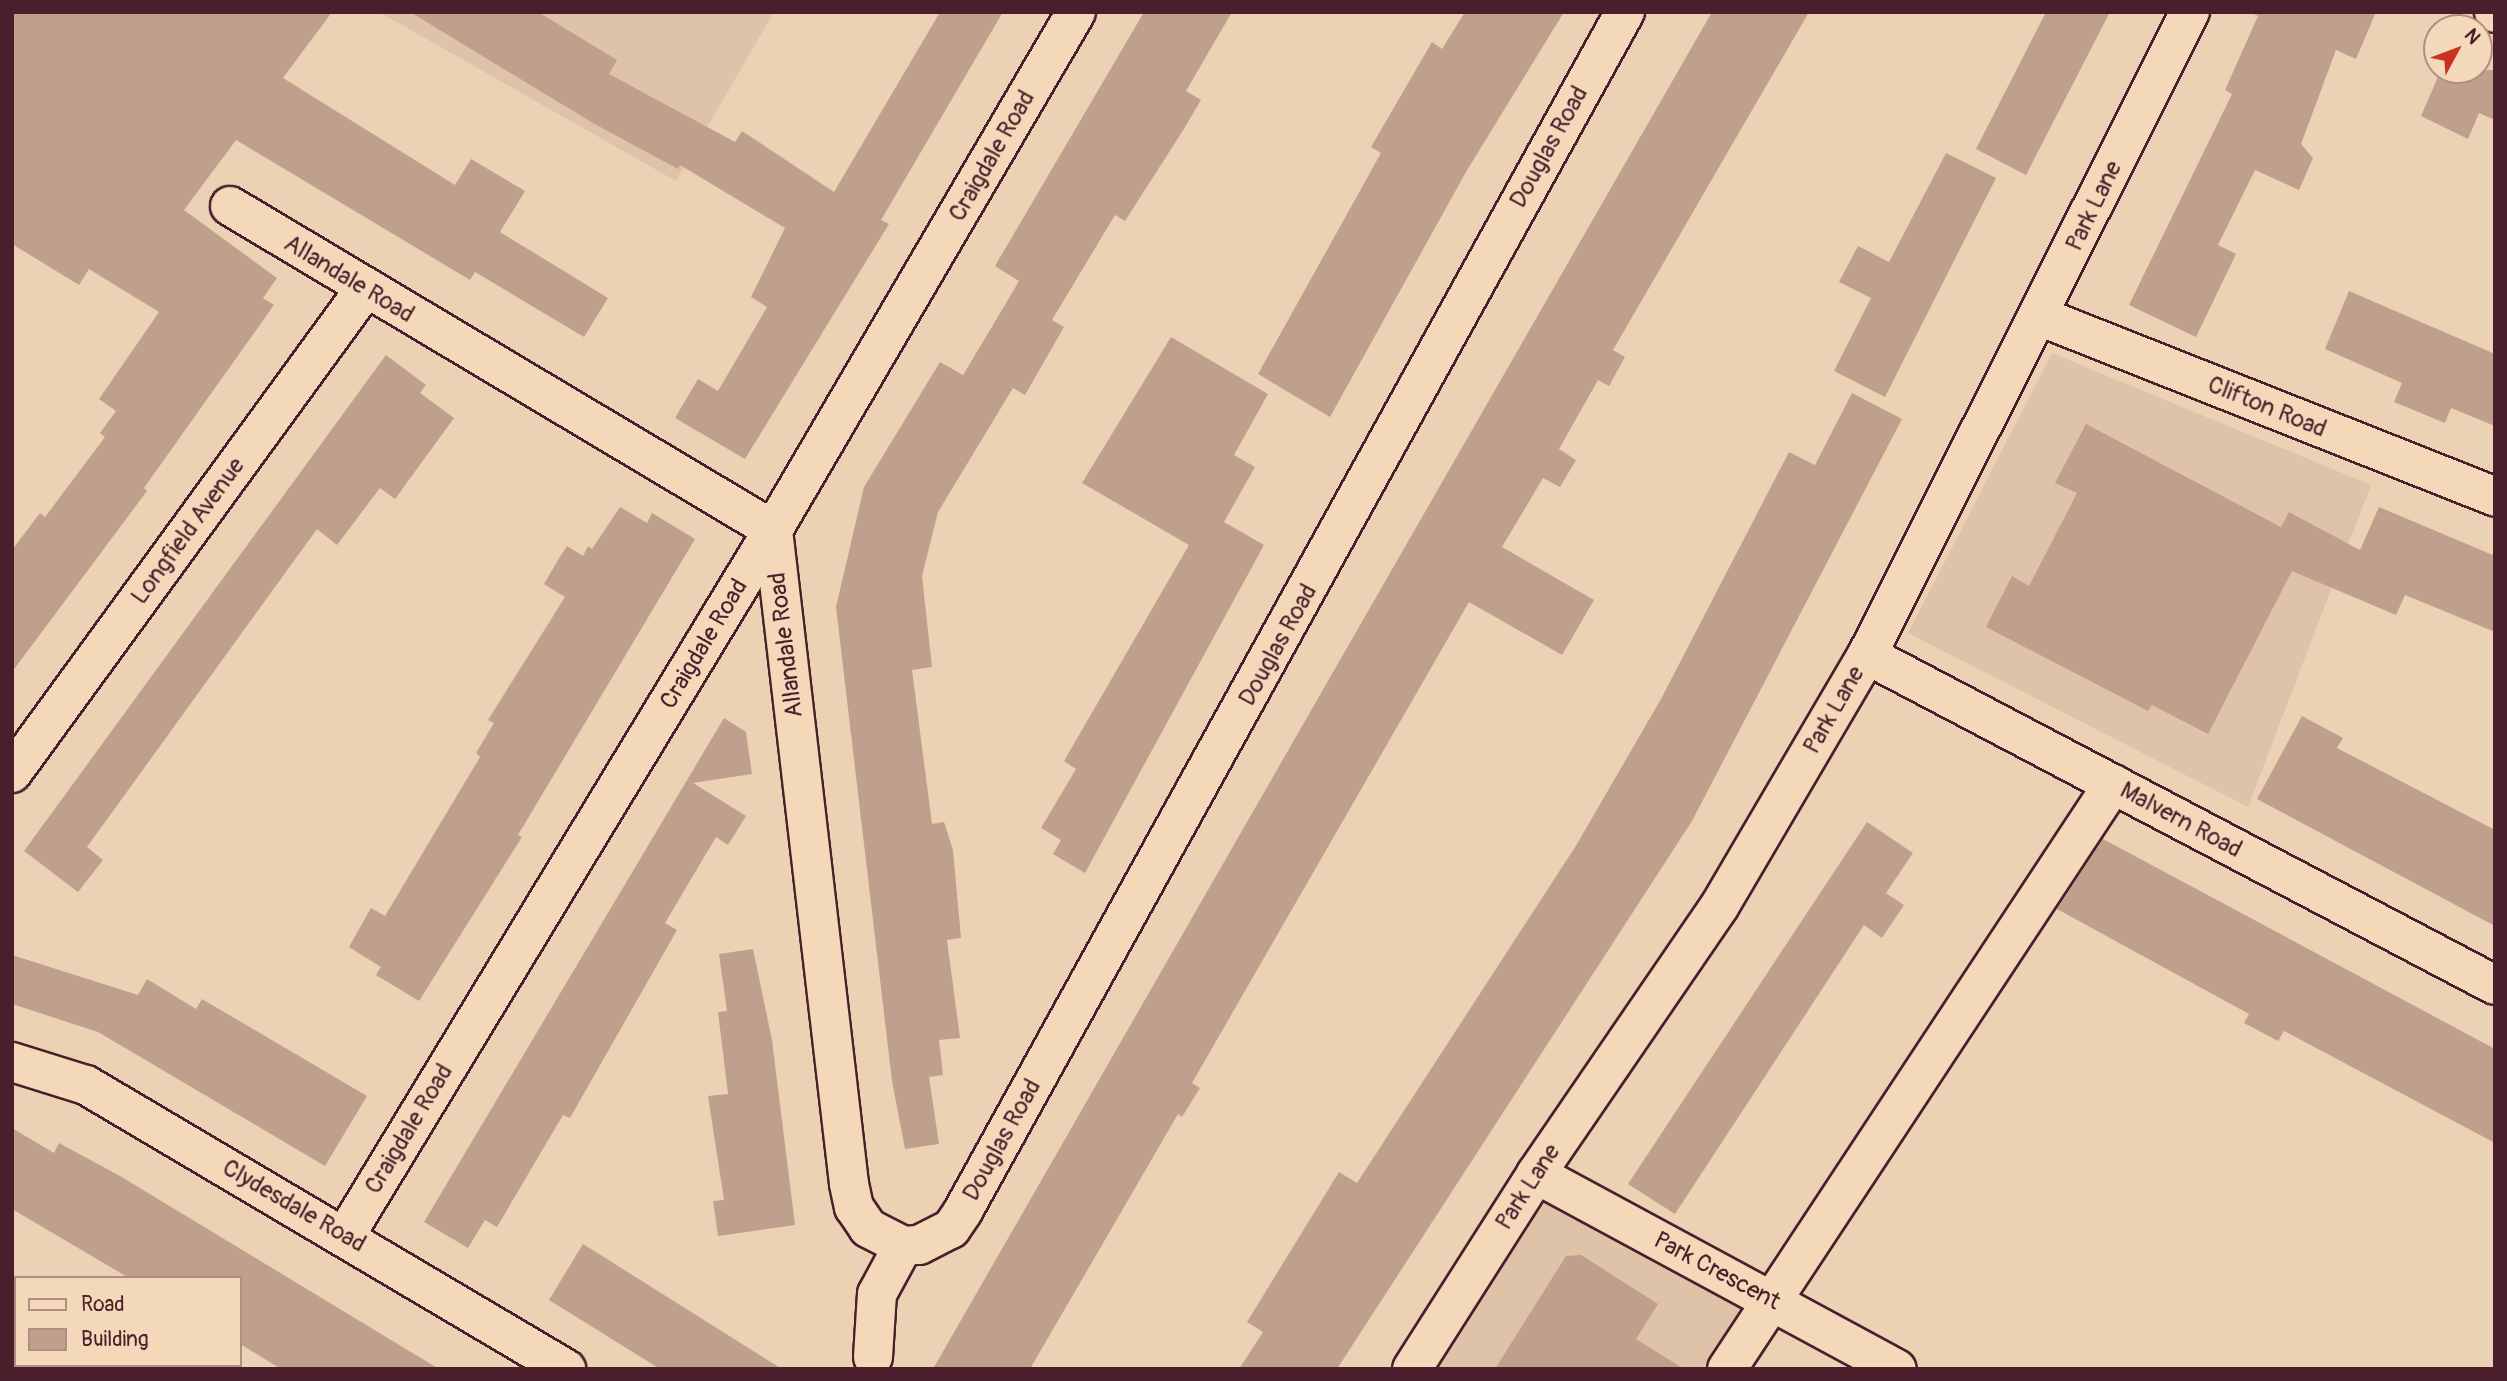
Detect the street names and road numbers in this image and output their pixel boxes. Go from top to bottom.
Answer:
street label: Douglas Road [1504,81,1594,213]
street label: Craigdale Road [943,85,1041,227]
street label: Park Lane [2060,156,2128,256]
street label: Allandale Road [279,229,419,329]
street label: Clifton Road [2203,370,2331,444]
street label: Longfield Avenue [125,452,251,610]
street label: Allandale Road [763,571,809,719]
street label: Craigdale Road [654,574,754,714]
street label: Douglas Road [1233,579,1323,711]
street label: Park Lane [1797,661,1871,759]
street label: Malvern Road [2115,776,2247,864]
street label: Craigdale Road [359,1059,459,1199]
street label: Douglas Road [957,1074,1047,1206]
street label: Park Lane [1490,1139,1566,1235]
street label: Clydesdale Road [217,1153,371,1259]
street label: Park Crescent [1649,1226,1785,1316]

